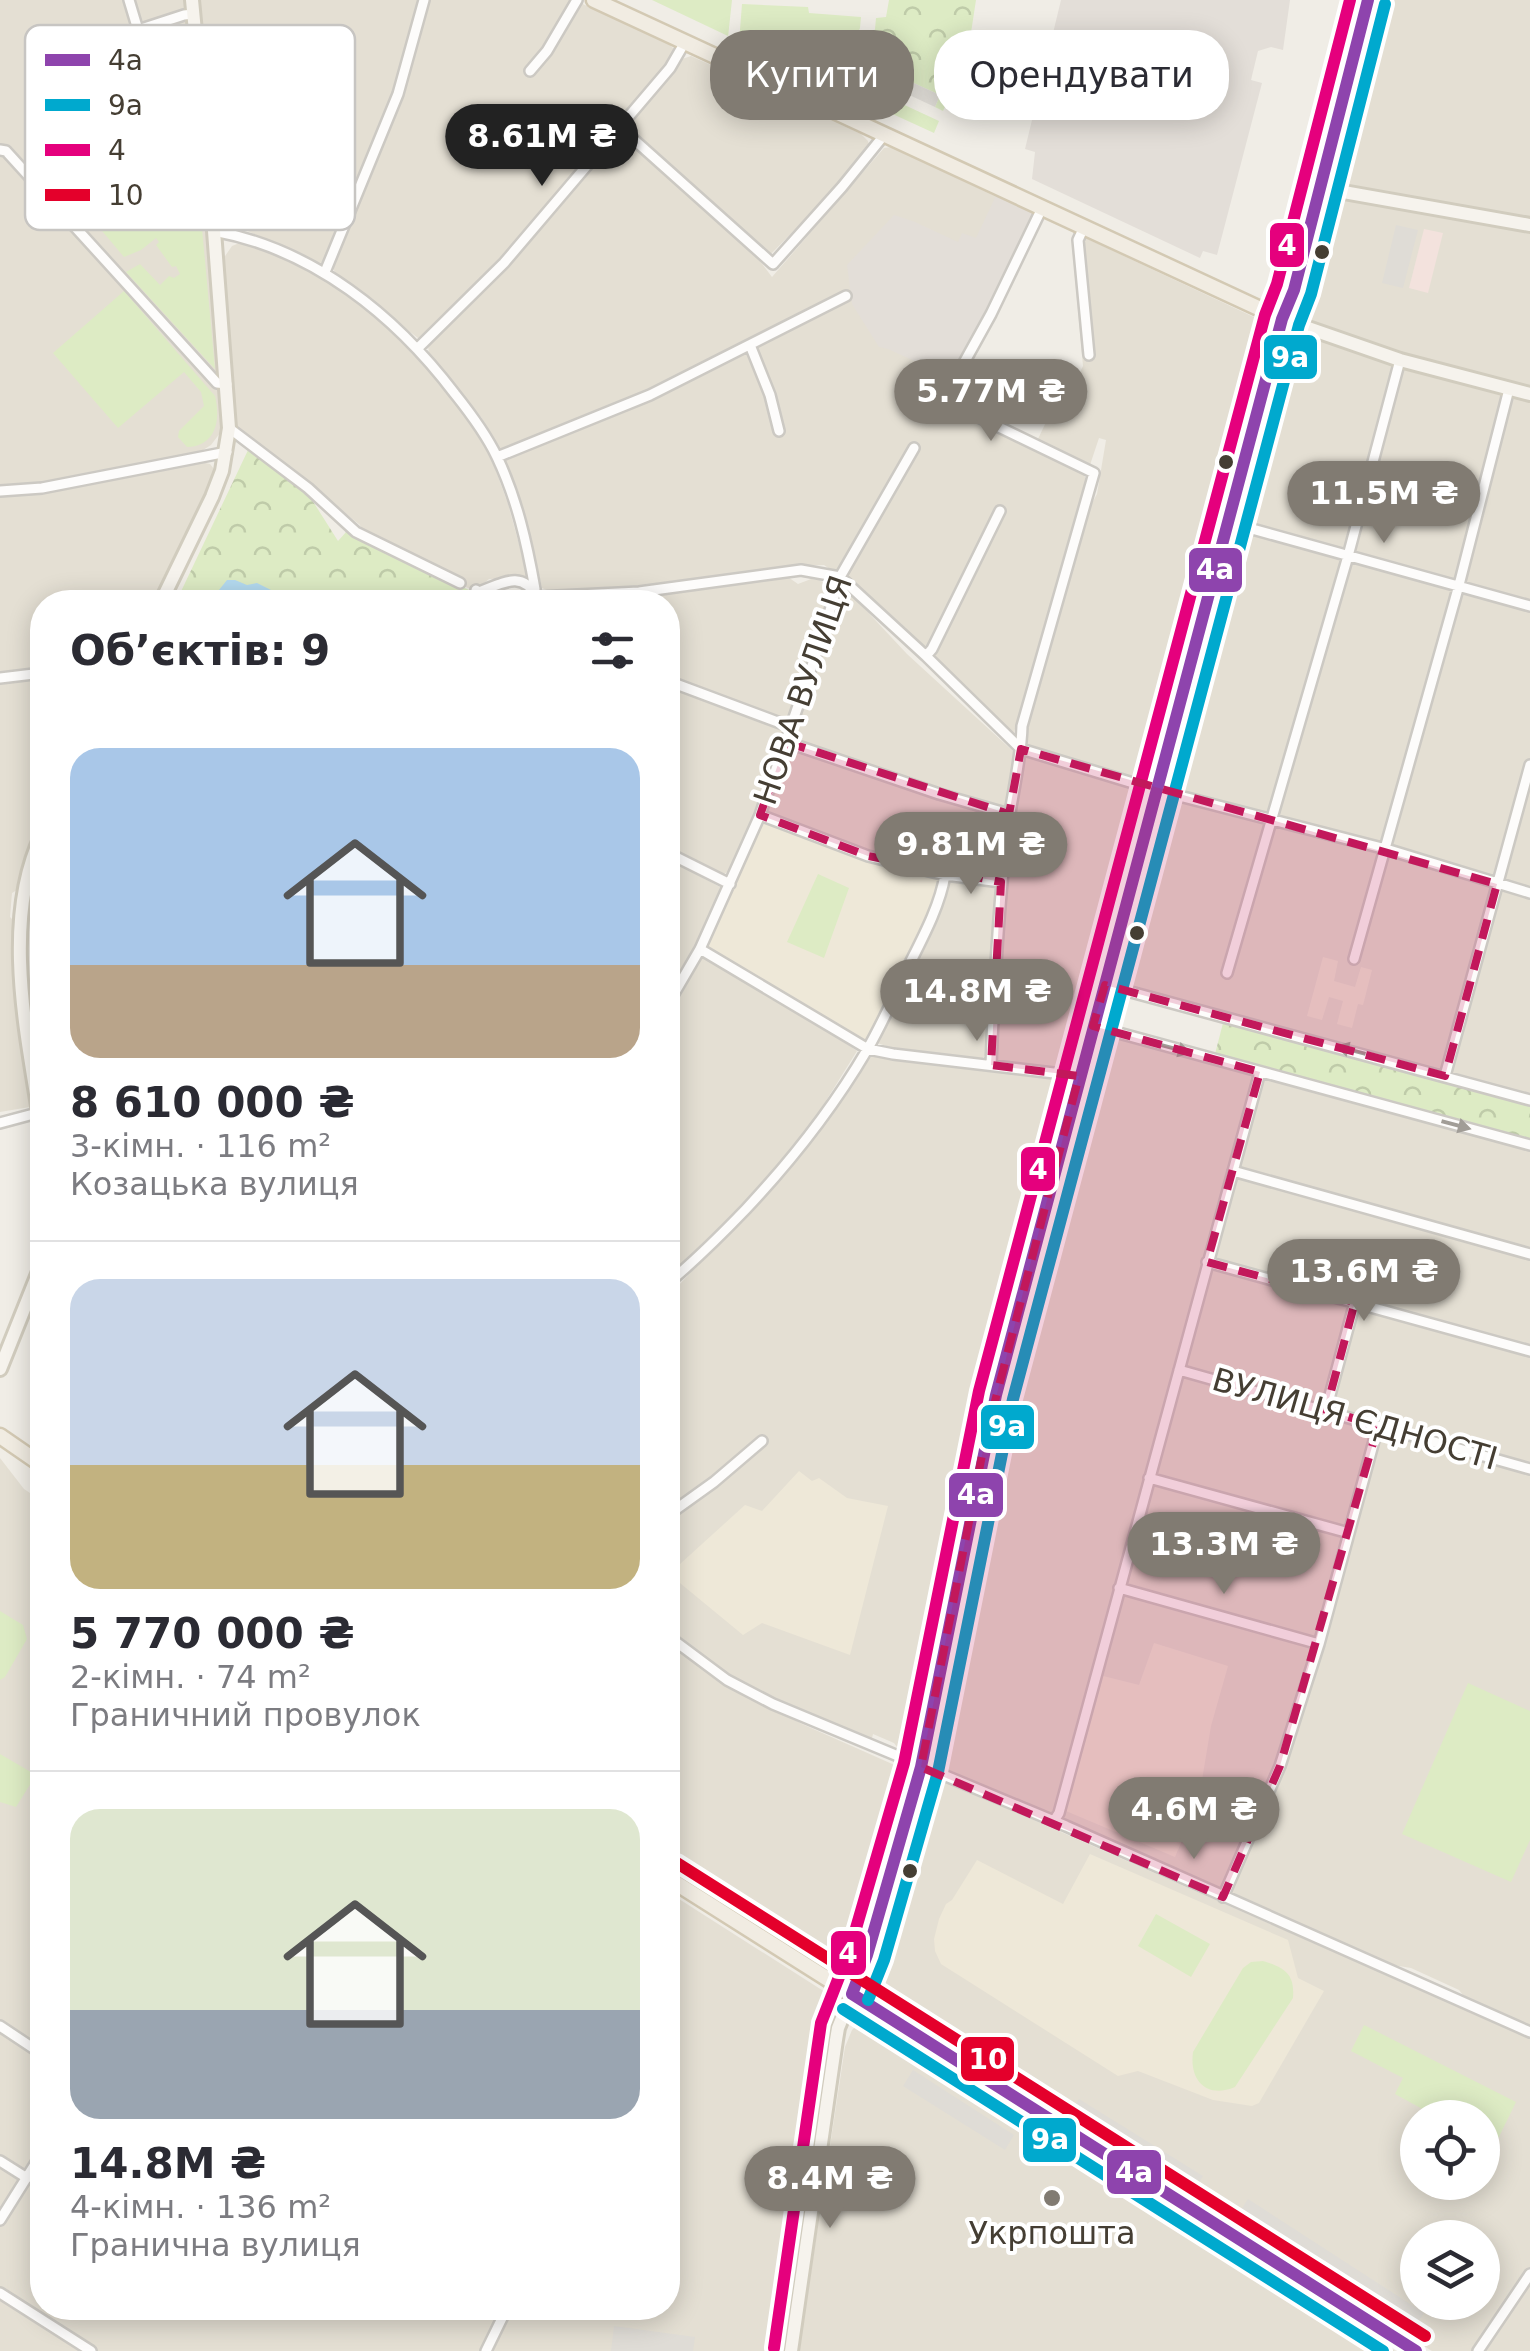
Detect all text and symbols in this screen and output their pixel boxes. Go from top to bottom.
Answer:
legend [25,25,355,230]
chip: Купити [710,30,914,120]
chip: Орендувати [934,30,1229,120]
text: 4а [108,44,143,77]
text: 9а [108,89,143,122]
pin: 8.61M ₴ [450,104,634,189]
text: 8.61M ₴ [467,117,617,155]
text: 4 [108,134,126,167]
text: 10 [108,179,144,212]
line badge: 4 [1268,221,1306,269]
text: 4 [1277,229,1297,262]
unlabelled marker [1312,242,1332,262]
line badge: 9а [1262,333,1319,381]
text: 9а [1271,341,1309,374]
pin: 5.77M ₴ [899,359,1083,444]
text: 5.77M ₴ [916,372,1066,410]
unlabelled marker [1216,452,1236,472]
pin: 11.5M ₴ [1292,461,1476,546]
text: 11.5M ₴ [1309,474,1459,512]
line badge: 4а [1187,546,1244,594]
text: 4а [1196,553,1234,586]
street label: НОВА ВУЛИЦЯ [746,570,860,810]
icon: filters [585,623,640,678]
text: Об’єктів: 9 [70,626,330,675]
pin: 9.81M ₴ [879,812,1063,897]
icon: home [265,813,445,993]
text: 9.81M ₴ [896,825,1046,863]
unlabelled marker [1127,923,1147,943]
pin: 14.8M ₴ [885,959,1069,1044]
text: 14.8M ₴ [902,972,1052,1010]
one-way arrow [1162,1042,1192,1057]
one-way arrow [1335,1042,1366,1058]
text: 8 610 000 ₴ [70,1078,355,1127]
one-way arrow [1441,1118,1472,1133]
text: 3-кімн. · 116 m² [70,1127,331,1165]
line badge: 4 [1019,1145,1057,1193]
text: 4 [1028,1153,1048,1186]
text: Козацька вулиця [70,1165,359,1203]
pin: 13.6M ₴ [1272,1239,1456,1324]
text: 13.6M ₴ [1289,1252,1439,1290]
icon: home [265,1344,445,1524]
street label: ВУЛИЦЯ ЄДНОСТІ [1208,1360,1502,1478]
line badge: 9а [979,1403,1036,1451]
text: 9а [988,1410,1026,1443]
line badge: 4а [947,1471,1005,1519]
text: 4а [957,1478,995,1511]
pin: 13.3M ₴ [1132,1512,1316,1597]
text: 13.3M ₴ [1149,1525,1299,1563]
text: 5 770 000 ₴ [70,1609,355,1658]
text: 2-кімн. · 74 m² [70,1658,311,1696]
text: Граничний провулок [70,1696,421,1734]
pin: 4.6M ₴ [1113,1777,1275,1862]
text: 4.6M ₴ [1130,1790,1258,1828]
unlabelled marker [900,1861,920,1881]
icon: home [265,1874,445,2054]
line badge: 4 [829,1929,868,1977]
text: 4 [838,1937,858,1970]
line badge: 10 [959,2035,1016,2083]
text: 10 [969,2043,1007,2076]
map controls [1400,2100,1500,2320]
button: locate [1400,2100,1500,2200]
line badge: 9а [1021,2116,1078,2164]
text: 9а [1031,2123,1069,2156]
text: 14.8M ₴ [70,2139,266,2188]
pin: 8.4M ₴ [749,2146,911,2231]
line badge: 4а [1105,2148,1163,2196]
text: 4а [1115,2156,1153,2189]
text: 8.4M ₴ [766,2159,894,2197]
marker: Укрпошта [1041,2187,1063,2209]
text: 4-кімн. · 136 m² [70,2188,331,2226]
place label: Укрпошта [968,2214,1136,2252]
button: layers [1400,2220,1500,2320]
text: Гранична вулиця [70,2226,361,2264]

